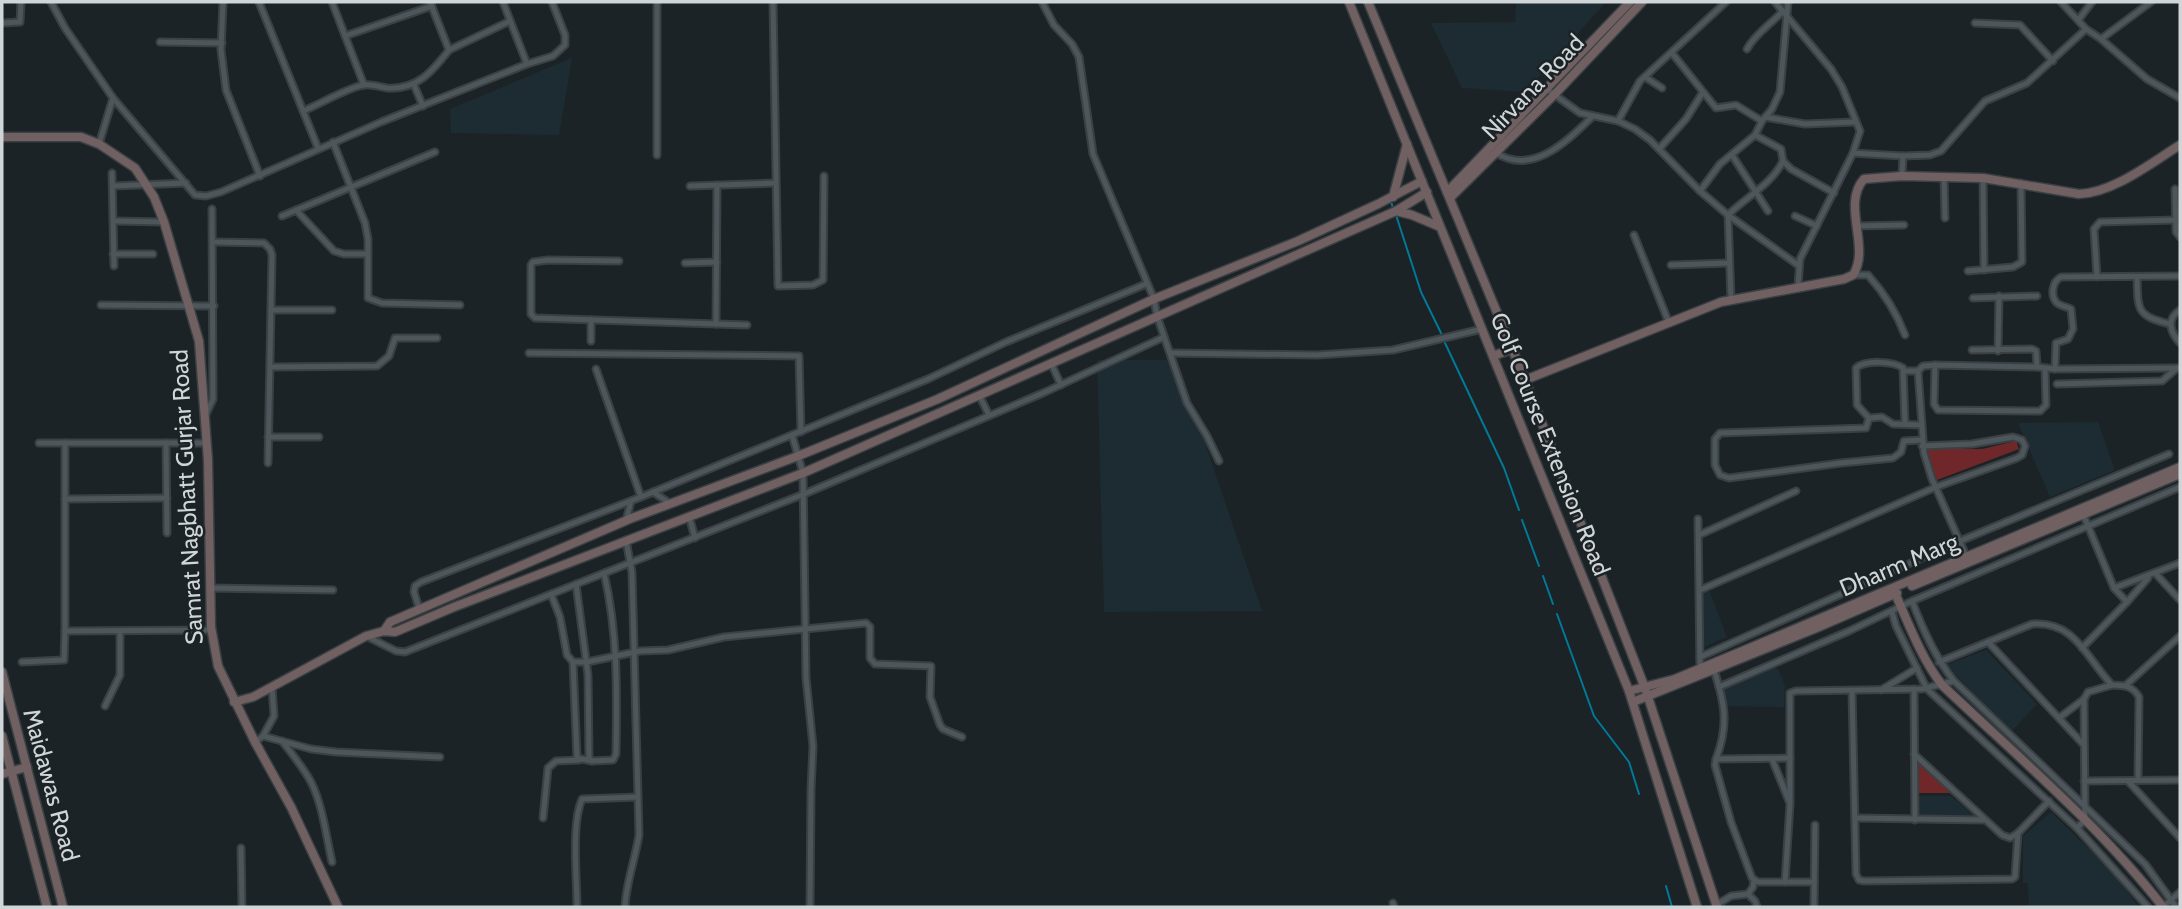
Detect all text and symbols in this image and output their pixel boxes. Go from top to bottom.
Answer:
street label: Nirvana Road [1475,28,1590,145]
street label: Golf Course Extension Road [1484,308,1617,580]
street label: Samrat Nagbhatt Gurjar Road [164,349,209,646]
street label: Dharm Marg [1835,526,1963,603]
street label: Maidawas Road [17,705,86,864]

